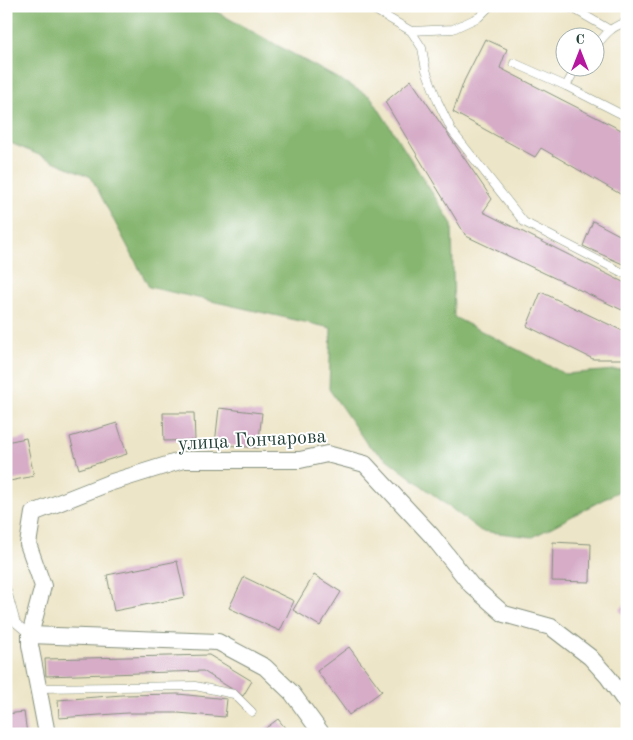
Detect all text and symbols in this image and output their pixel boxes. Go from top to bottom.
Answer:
north arrow [556,28,606,78]
text: С [575,33,585,47]
street label: улица Гончарова [177,427,327,455]

